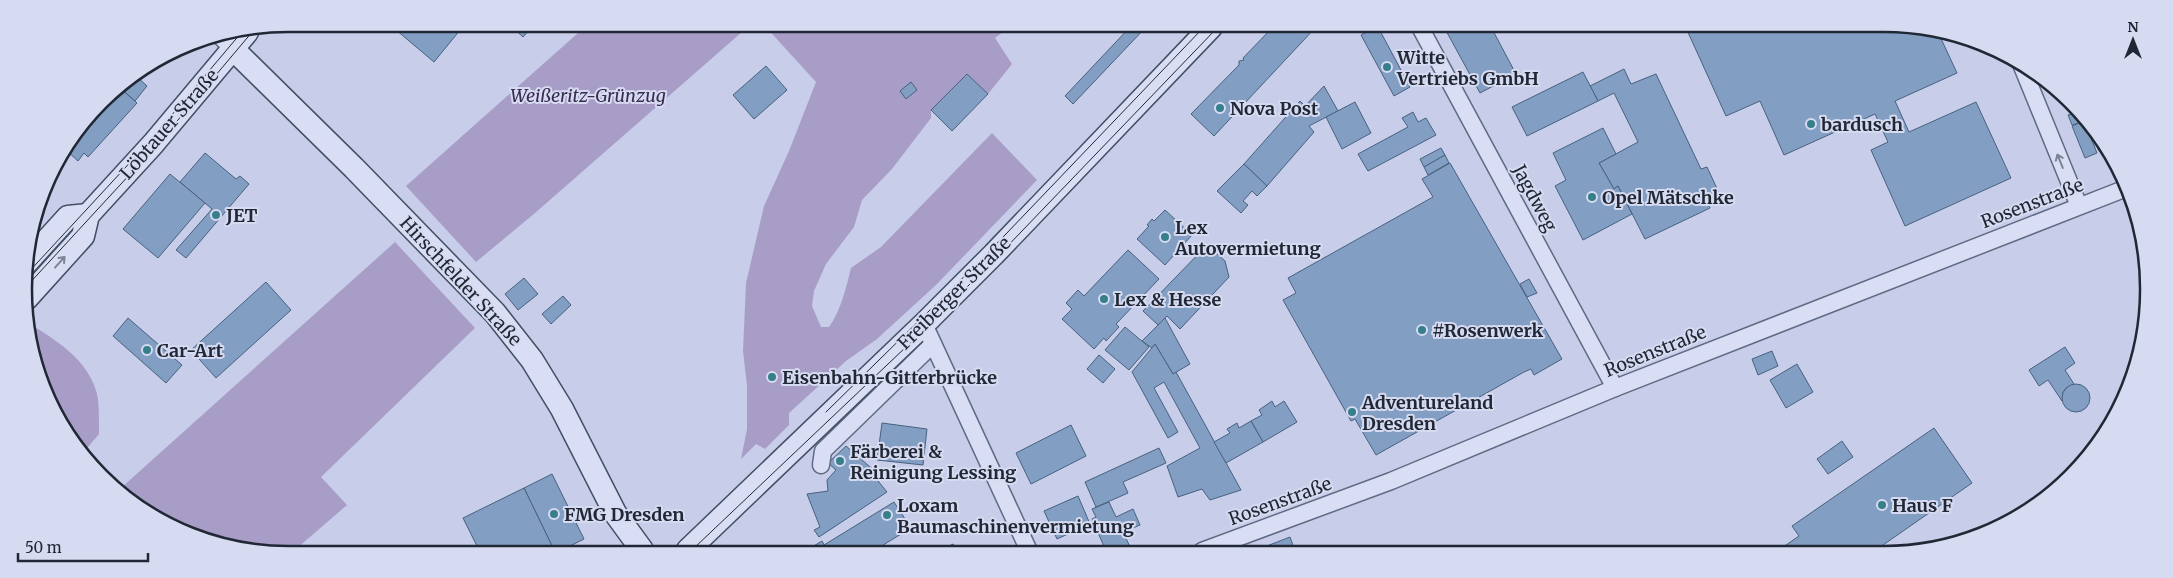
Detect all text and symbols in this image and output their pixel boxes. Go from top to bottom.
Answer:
north arrow [2108,15,2158,65]
text: N [2127,18,2139,36]
place label: Witte Vertriebs GmbH [1396,46,1539,90]
marker: Witte Vertriebs GmbH [1381,61,1393,73]
street label: Löbtauer Straße [115,64,223,184]
park label: Weißeritz-Grünzug [510,84,666,107]
place label: Nova Post [1230,97,1319,120]
marker: Nova Post [1214,102,1226,114]
place label: bardusch [1821,113,1903,136]
marker: bardusch [1805,118,1817,130]
one-way arrow [2055,154,2065,169]
street label: Jagdweg [1507,160,1562,236]
street label: Rosenstraße [1977,173,2087,233]
place label: Opel Mätschke [1602,186,1734,209]
marker: Opel Mätschke [1586,191,1598,203]
place label: JET [225,204,258,227]
marker: JET [210,209,222,221]
street label: Hirschfelder Straße [395,212,527,350]
place label: Lex Autovermietung [1174,216,1321,260]
marker: Lex Autovermietung [1159,231,1171,243]
street label: Freiberger Straße [893,232,1015,354]
one-way arrow [54,256,66,269]
place label: Lex & Hesse [1114,288,1222,311]
marker: Lex & Hesse [1098,293,1110,305]
place label: #Rosenwerk [1432,319,1543,342]
street label: Rosenstraße [1601,320,1709,382]
marker: #Rosenwerk [1416,324,1428,336]
place label: Car-Art [157,339,224,362]
marker: Car-Art [141,344,153,356]
place label: Eisenbahn-Gitterbrücke [782,366,997,389]
marker: Eisenbahn-Gitterbrücke [766,371,778,383]
place label: Adventureland Dresden [1361,391,1493,435]
marker: Adventureland Dresden [1346,406,1358,418]
place label: Färberei & Reinigung Lessing [850,440,1016,484]
marker: Färberei & Reinigung Lessing [834,455,846,467]
street label: Rosenstraße [1225,472,1335,530]
place label: Loxam Baumaschinenvermietung [897,494,1134,538]
place label: Haus F [1892,494,1953,517]
marker: Haus F [1876,499,1888,511]
place label: FMG Dresden [564,503,684,526]
marker: FMG Dresden [548,508,560,520]
marker: Loxam Baumaschinenvermietung [881,509,893,521]
scale bar [18,530,148,562]
text: 50 m [25,538,62,557]

